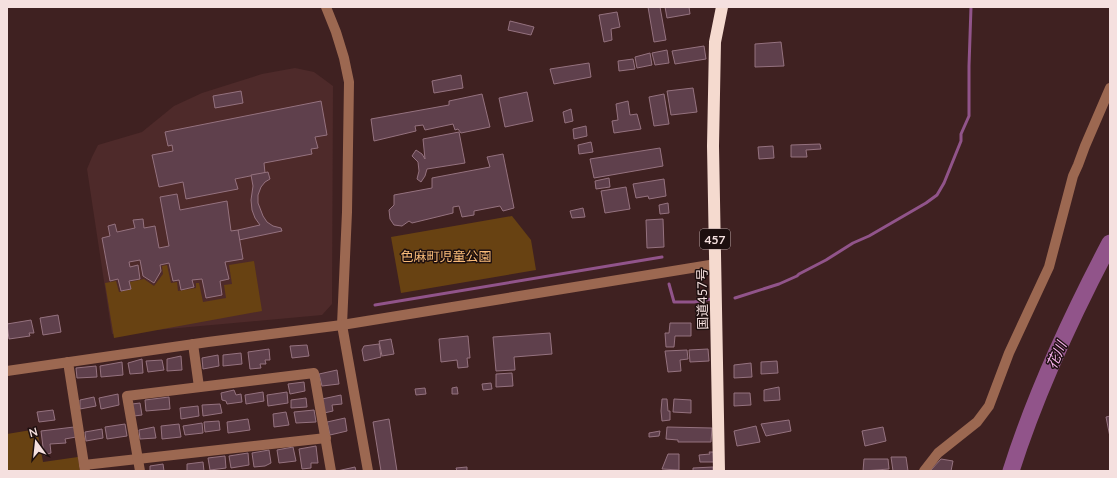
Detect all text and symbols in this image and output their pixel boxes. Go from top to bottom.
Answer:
road number: 457 [700,229,730,249]
park label: 色麻町児童公園 [400,248,492,264]
street label: 国道457号 [693,268,711,330]
water label: 花川 [1043,337,1070,371]
north arrow [16,422,56,462]
text: N [28,424,39,439]

